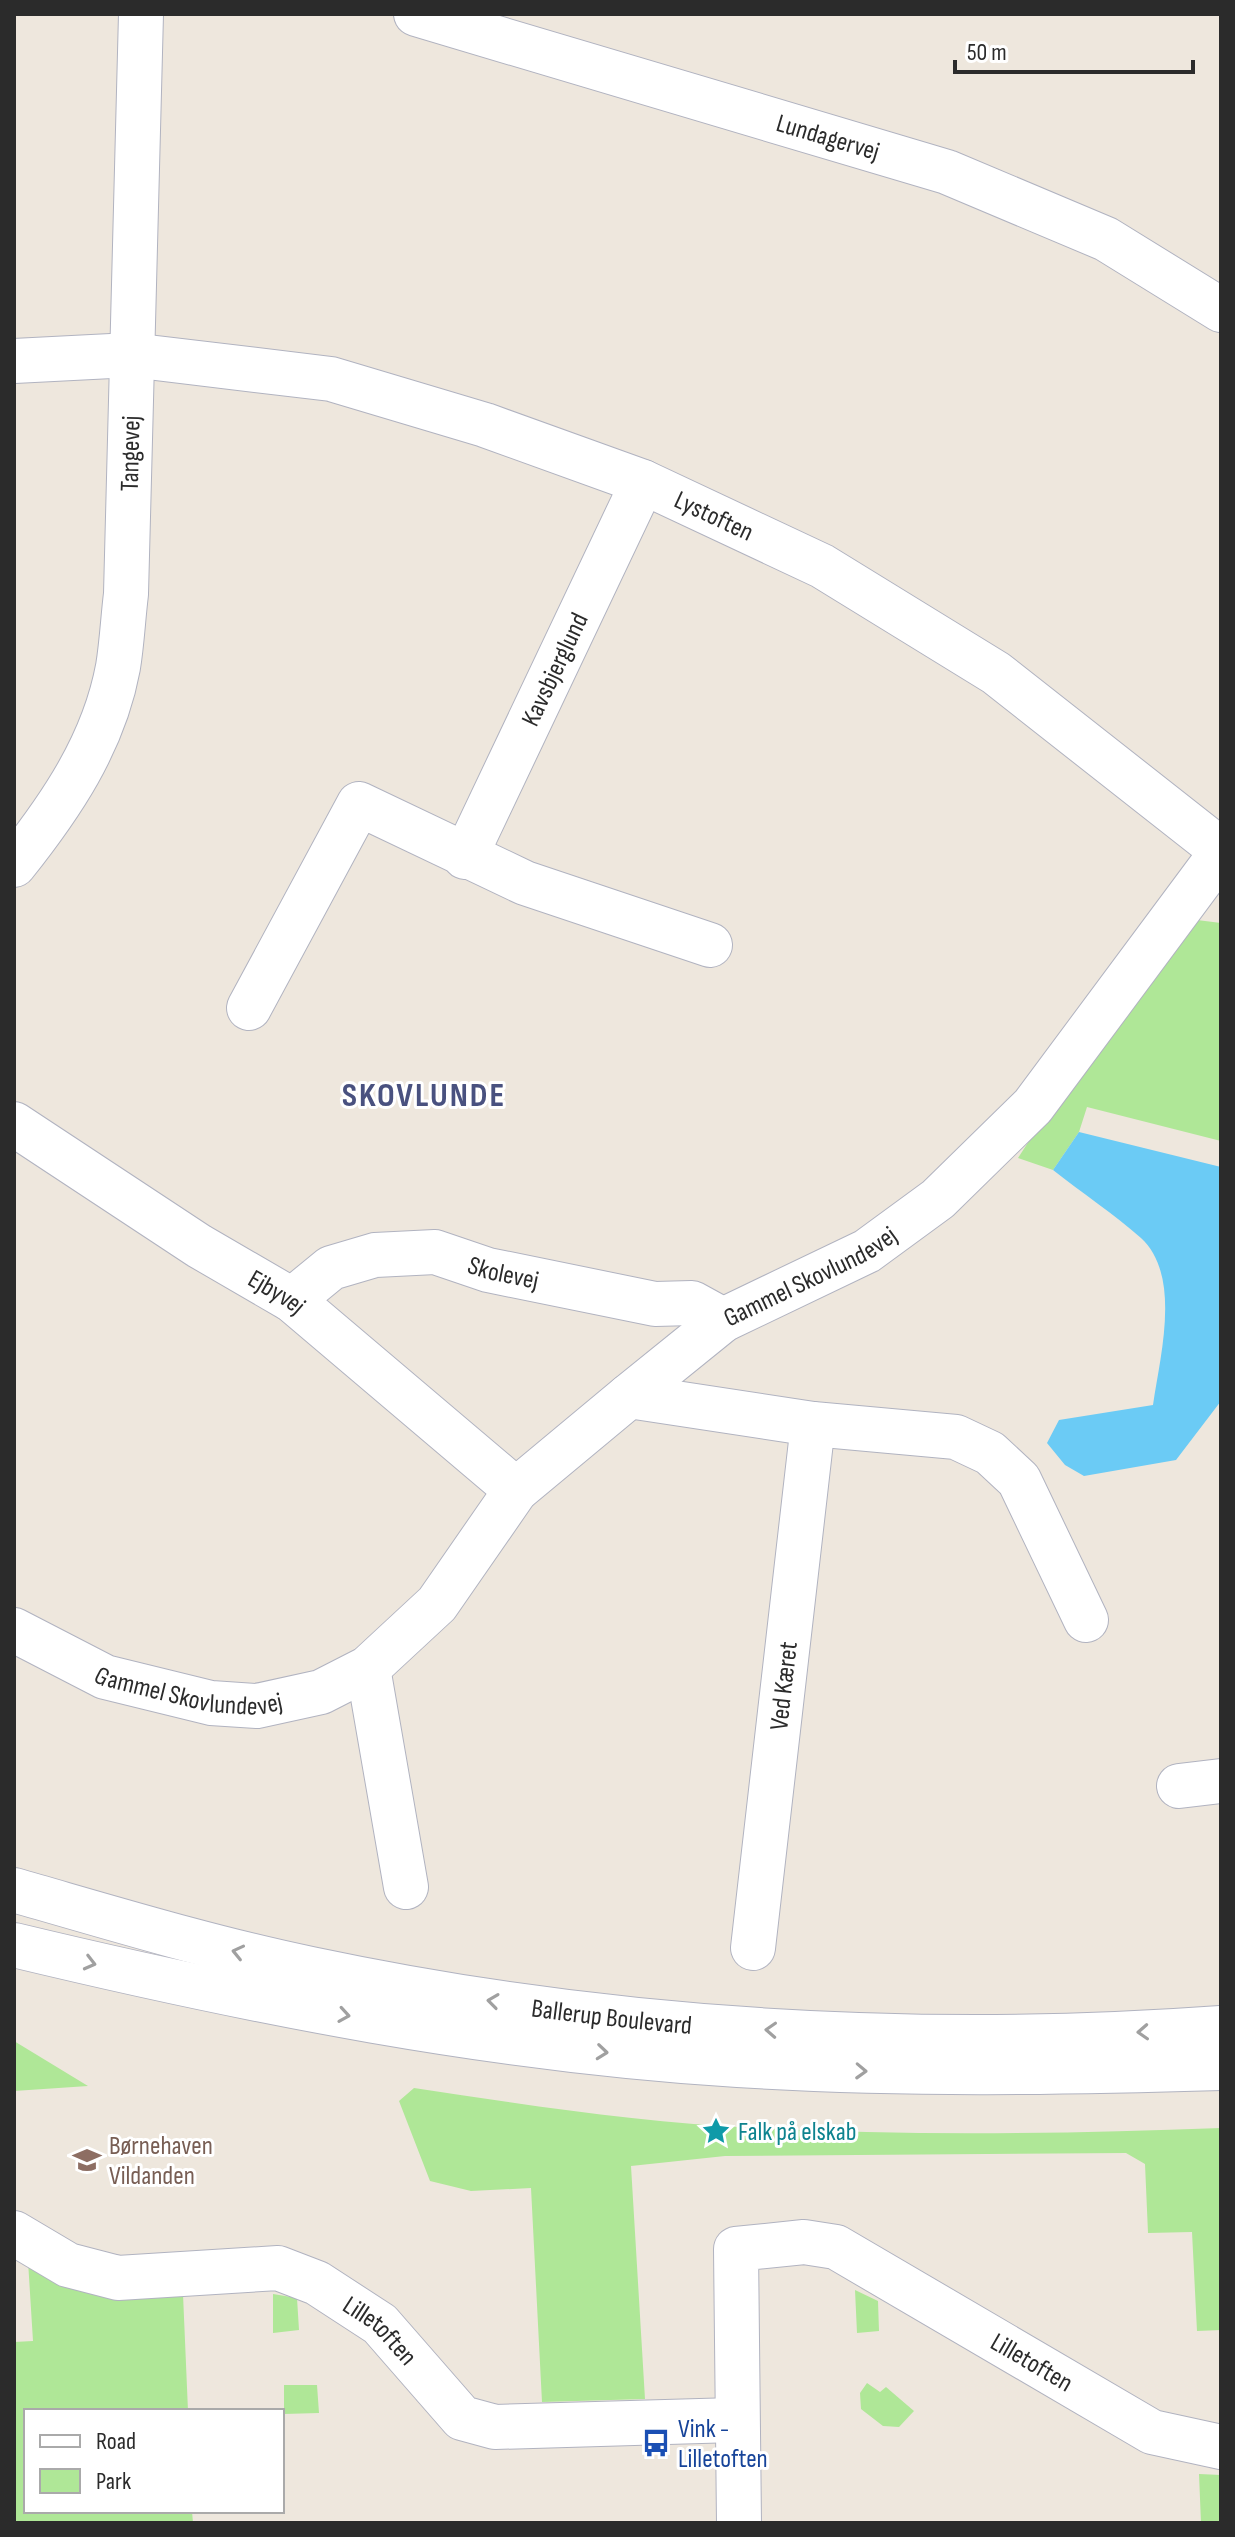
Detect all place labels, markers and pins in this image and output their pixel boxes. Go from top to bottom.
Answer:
place icon: Falk på elskab [701,2116,731,2146]
place label: Falk på elskab [738,2117,857,2148]
place label: Børnehaven Vildanden [109,2131,213,2192]
school or university icon: Børnehaven Vildanden [72,2145,102,2175]
place label: Vink - Lilletoften [678,2414,768,2475]
bus stop icon: Vink - Lilletoften [641,2428,671,2458]

